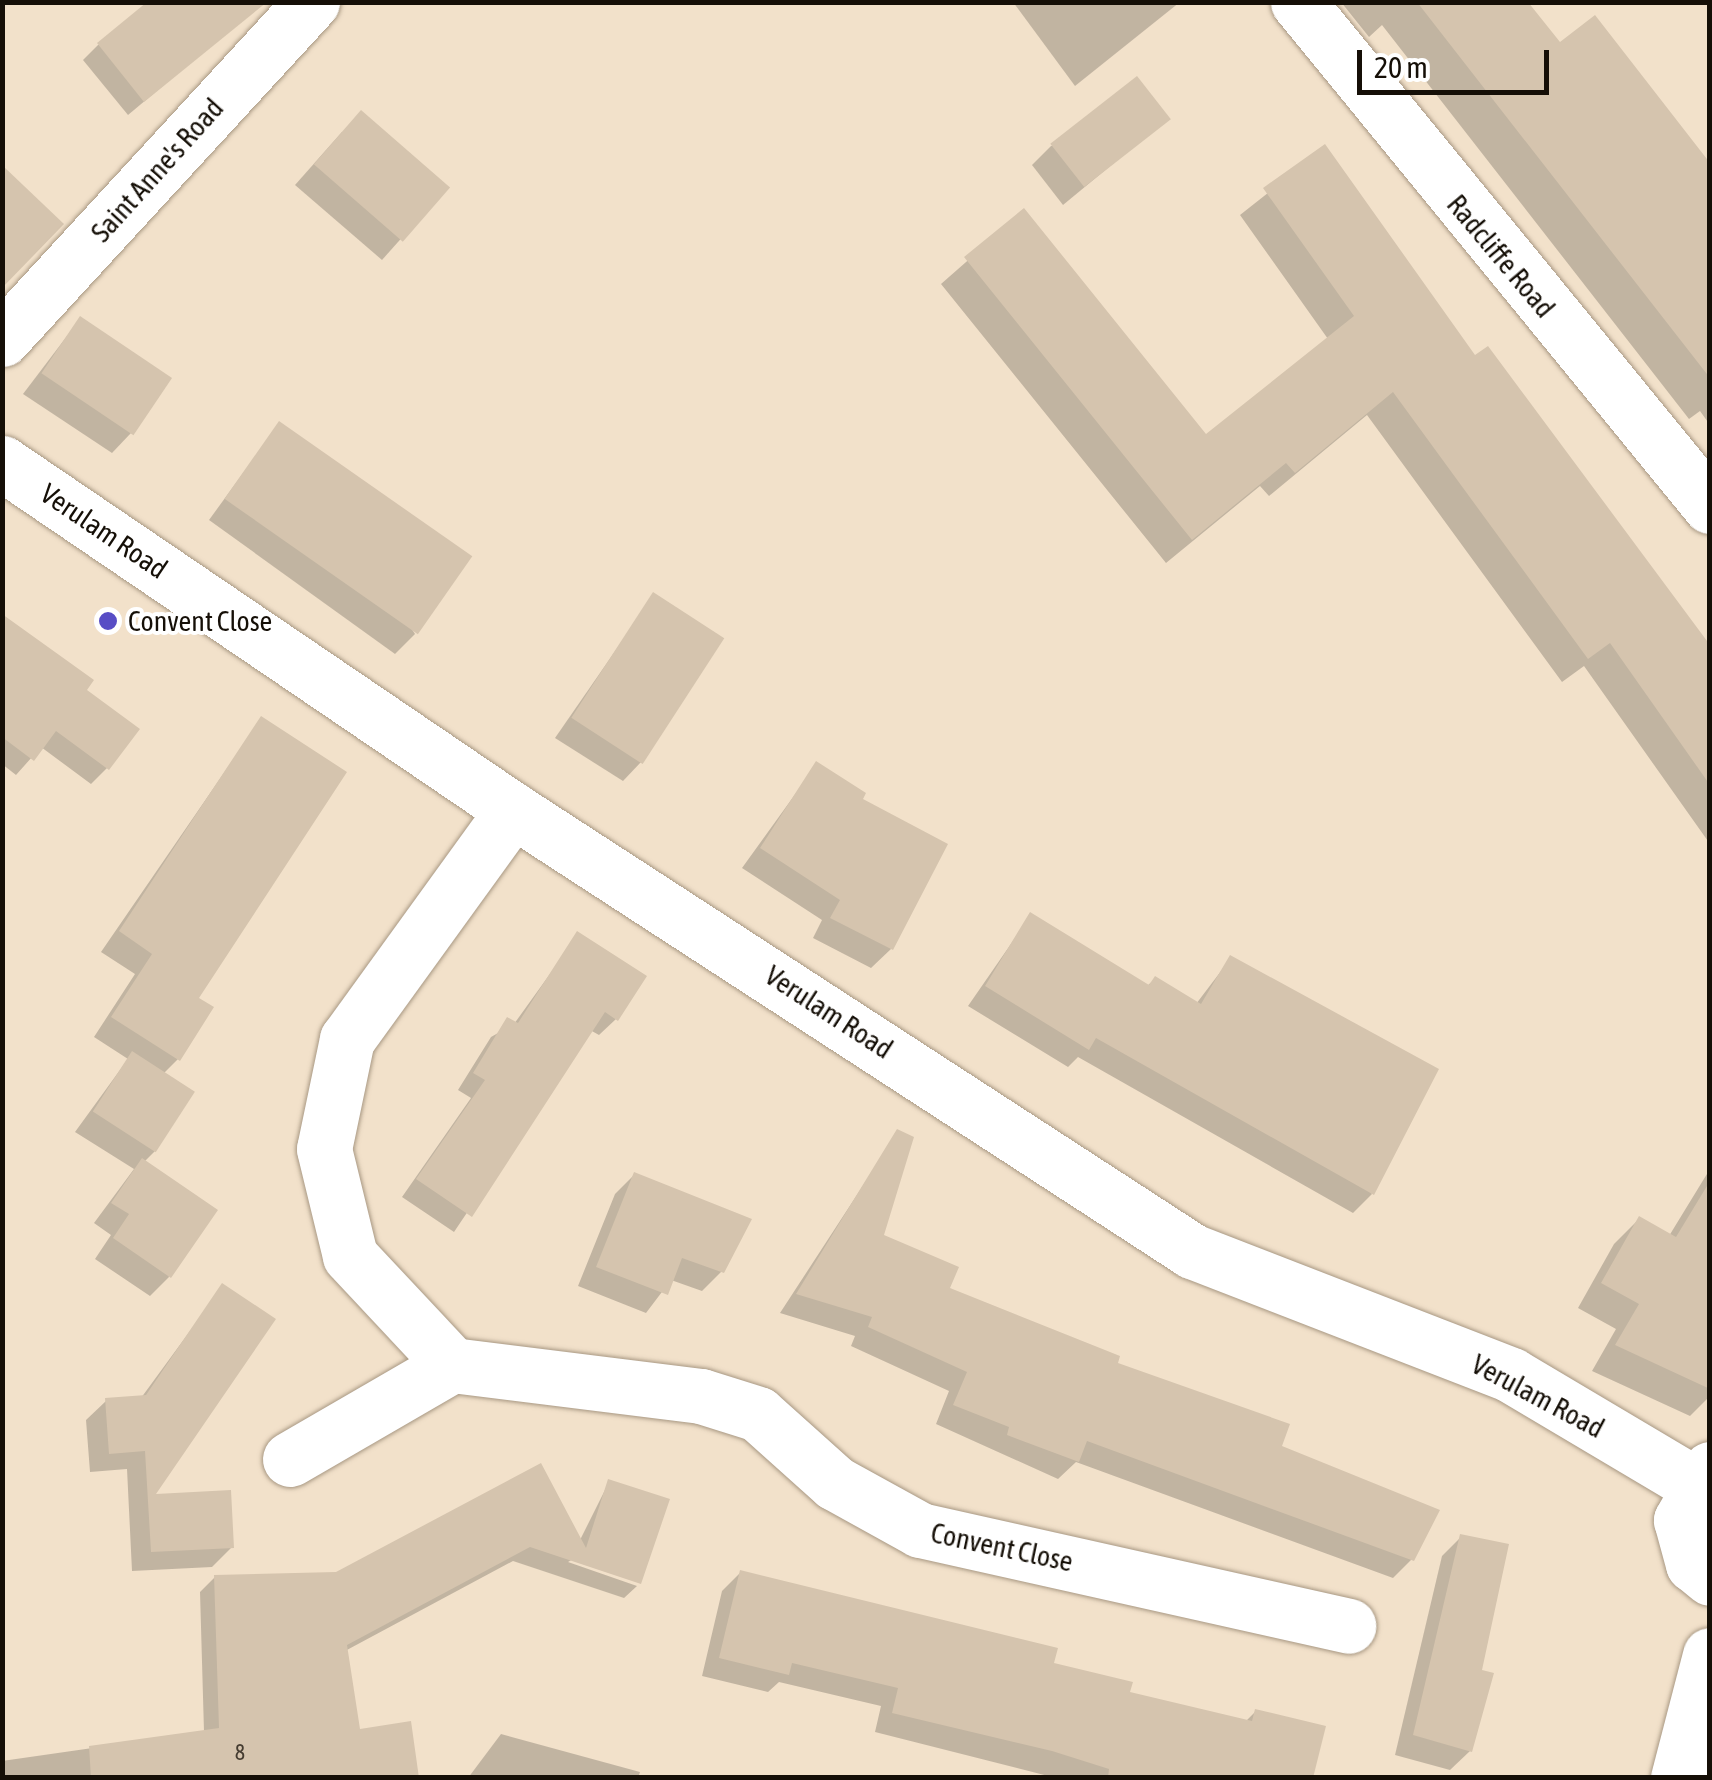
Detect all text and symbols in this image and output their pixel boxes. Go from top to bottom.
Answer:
scale bar [1362,30,1554,92]
text: 20 m [1374,50,1428,84]
street label: Saint Anne's Road [84,91,230,249]
street label: Radcliffe Road [1440,188,1562,324]
street label: Verulam Road [34,476,174,586]
place label: Convent Close [128,604,272,638]
marker: Convent Close [97,610,119,632]
street label: Verulam Road [759,958,899,1066]
street label: Verulam Road [1466,1347,1610,1445]
street label: Convent Close [928,1516,1076,1578]
house number: 8 [235,1740,245,1766]

